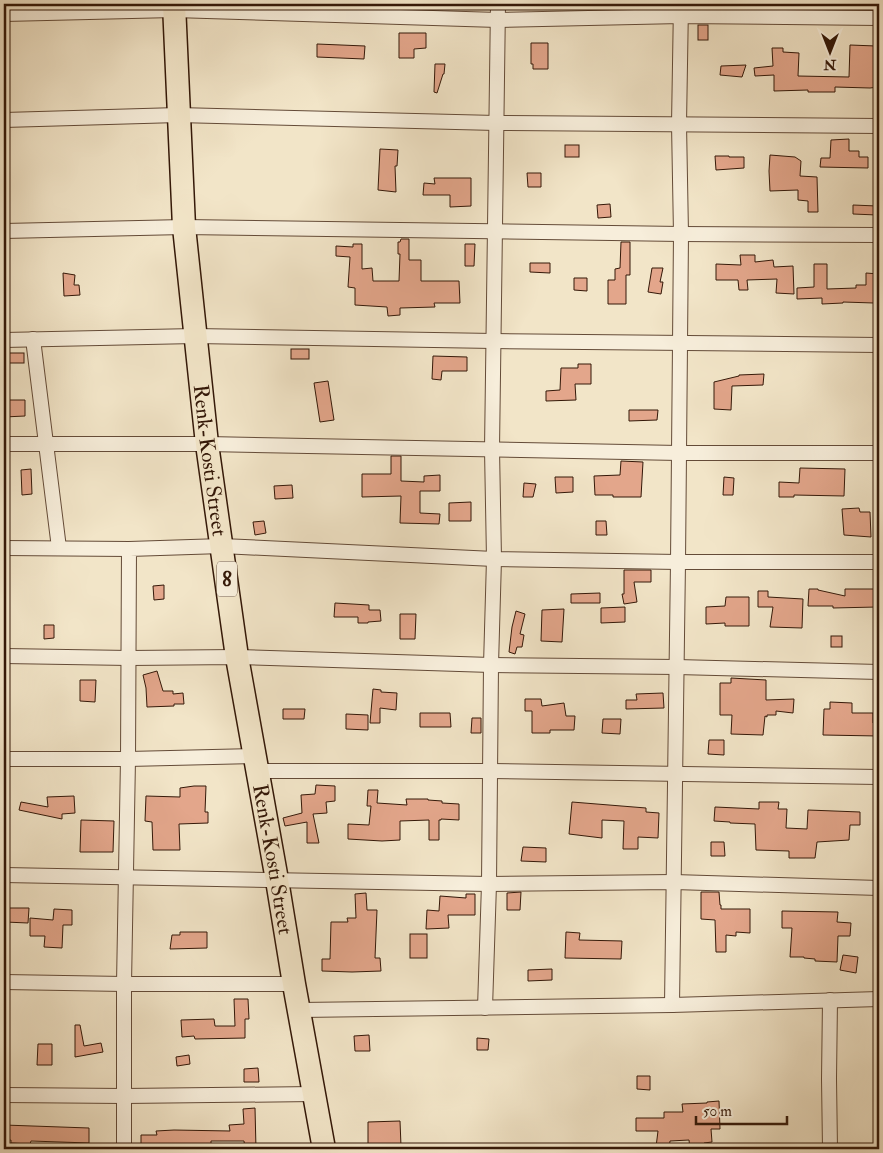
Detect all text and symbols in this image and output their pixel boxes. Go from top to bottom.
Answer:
north arrow [806,28,856,78]
text: N [823,56,837,73]
street label: Renk-Kosti Street [187,383,233,538]
road number: 8 [217,562,237,596]
street label: Renk-Kosti Street [247,782,299,937]
scale bar [696,1093,787,1125]
text: 50 m [703,1102,732,1121]

